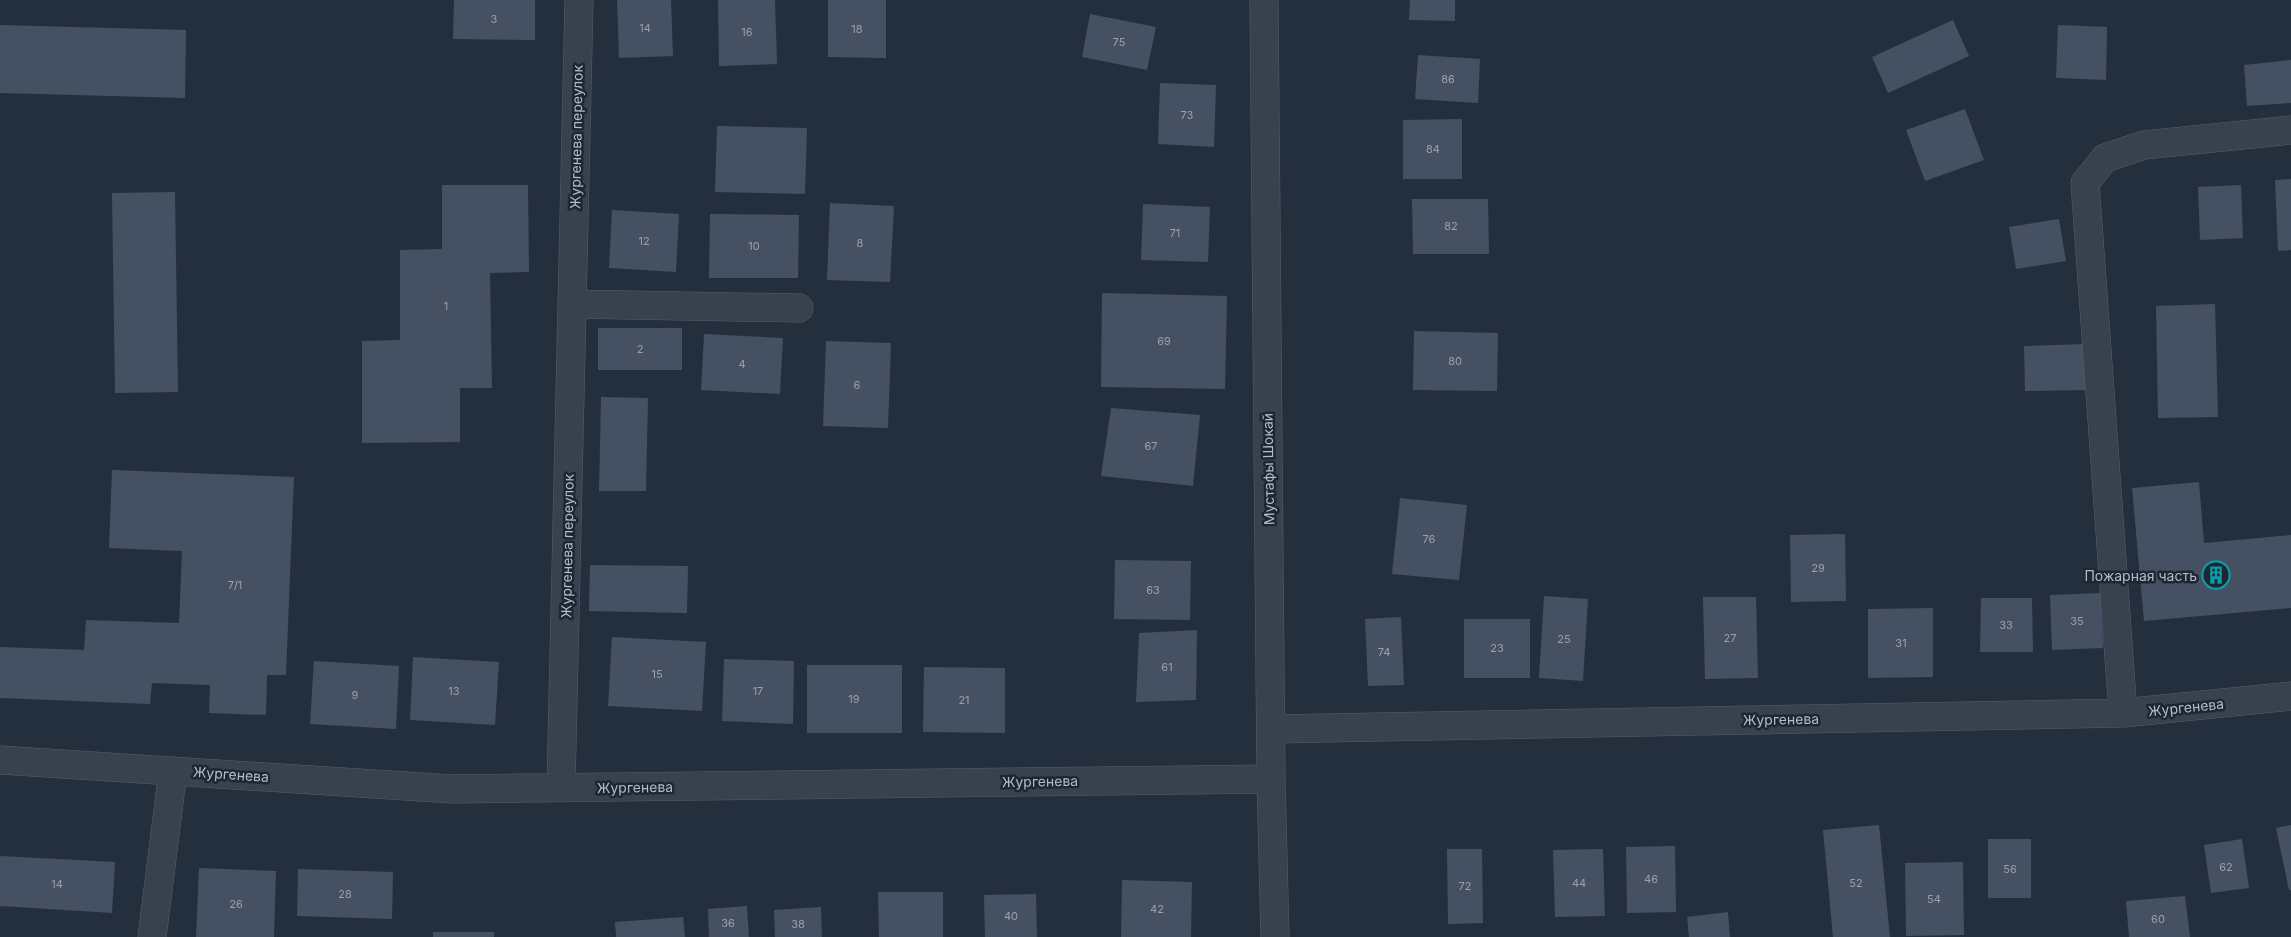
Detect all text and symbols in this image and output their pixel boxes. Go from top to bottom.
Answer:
house number: 3 [491,12,498,26]
house number: 14 [639,21,651,35]
house number: 18 [851,22,863,36]
house number: 16 [741,25,753,39]
house number: 75 [1113,35,1126,49]
street label: Жургенева переулок [566,64,586,209]
house number: 86 [1441,72,1455,86]
house number: 73 [1181,108,1194,122]
house number: 84 [1426,142,1440,156]
house number: 82 [1444,219,1458,233]
house number: 71 [1170,226,1180,240]
house number: 12 [638,234,650,248]
house number: 8 [857,236,864,250]
house number: 10 [748,239,760,253]
house number: 1 [444,299,448,313]
house number: 69 [1157,334,1171,348]
house number: 2 [637,342,643,356]
house number: 80 [1448,354,1462,368]
house number: 4 [738,357,746,371]
house number: 6 [854,378,861,392]
street label: Мустафы Шокай [1259,413,1277,525]
house number: 67 [1144,439,1158,453]
street label: Жургенева переулок [557,473,577,618]
house number: 76 [1423,532,1436,546]
building icon: Пожарная часть [2201,560,2231,590]
house number: 29 [1811,561,1825,575]
place label: Пожарная часть [2084,567,2197,584]
house number: 7/1 [228,578,242,592]
house number: 63 [1146,583,1160,597]
house number: 35 [2070,614,2084,628]
house number: 33 [1999,618,2013,632]
house number: 27 [1724,631,1736,645]
house number: 25 [1557,632,1571,646]
house number: 31 [1895,636,1907,650]
house number: 23 [1490,641,1504,655]
house number: 74 [1378,645,1390,659]
house number: 61 [1161,660,1173,674]
house number: 15 [651,667,663,681]
house number: 13 [448,684,460,698]
house number: 17 [753,684,763,698]
house number: 9 [352,688,359,702]
house number: 19 [848,692,860,706]
house number: 21 [958,693,970,707]
street label: Жургенева [2147,695,2225,719]
street label: Жургенева [1743,710,1819,728]
street label: Жургенева [192,763,270,785]
street label: Жургенева [1002,772,1078,790]
street label: Жургенева [597,778,673,796]
house number: 62 [2219,860,2233,874]
house number: 56 [2003,862,2017,876]
house number: 46 [1644,872,1658,886]
house number: 44 [1572,876,1586,890]
house number: 52 [1849,876,1863,890]
house number: 14 [51,877,63,891]
house number: 72 [1459,879,1471,893]
house number: 28 [338,887,352,901]
house number: 54 [1927,892,1941,906]
house number: 26 [229,897,243,911]
house number: 42 [1150,902,1164,916]
house number: 40 [1004,909,1018,923]
house number: 60 [2151,912,2165,926]
house number: 36 [721,916,735,930]
house number: 38 [791,917,805,931]

